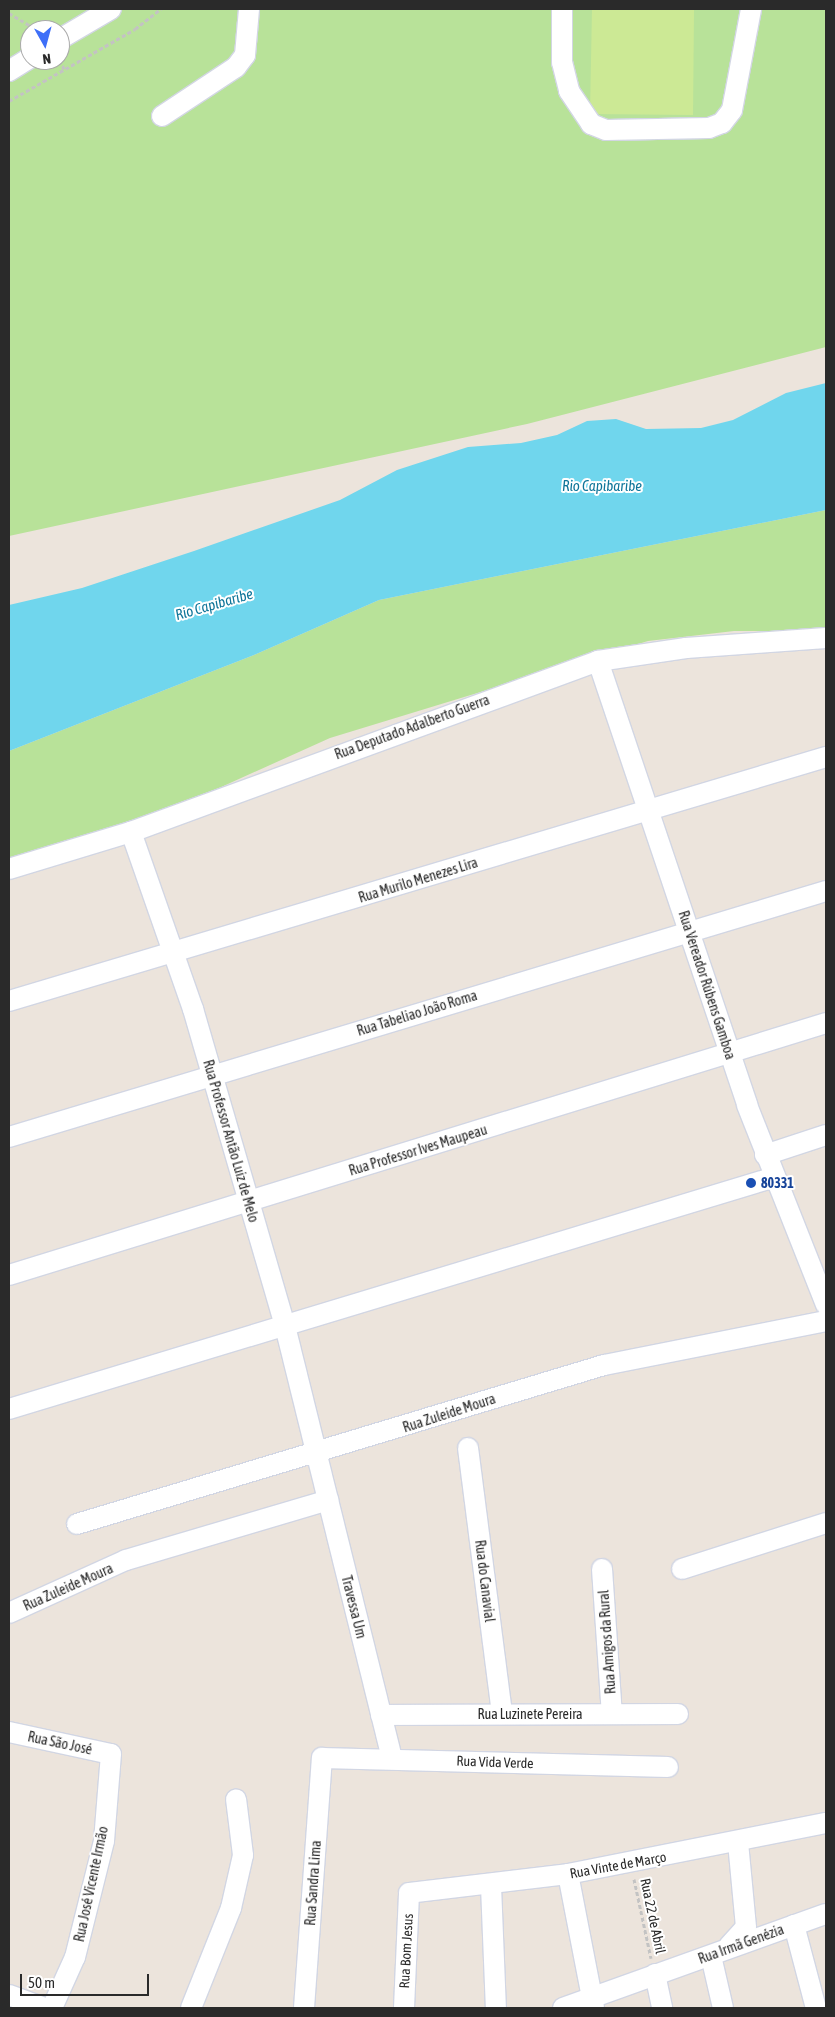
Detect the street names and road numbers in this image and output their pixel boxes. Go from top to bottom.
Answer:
street label: Rua Deputado Adalberto Guerra [332,691,492,763]
street label: Rua Murilo Menezes Lira [356,854,480,906]
street label: Rua Vereador Rúbens Gamboa [675,909,739,1061]
street label: Rua Tabeliao João Roma [355,987,479,1039]
street label: Rua Professor Antão Luiz de Melo [200,1058,262,1224]
street label: Rua Professor Ives Maupeau [347,1121,489,1179]
street label: Rua Zuleide Moura [401,1390,497,1436]
street label: Rua do Canavial [472,1539,498,1623]
street label: Rua Zuleide Moura [21,1560,115,1614]
street label: Travessa Um [338,1574,370,1640]
street label: Rua Amigos da Rural [595,1589,619,1695]
street label: Rua Luzinete Pereira [477,1706,583,1722]
street label: Rua São José [26,1728,94,1758]
street label: Rua Vida Verde [456,1752,534,1772]
street label: Rua José Vicente Irmão [71,1825,111,1943]
street label: Rua Sandra Lima [302,1840,324,1926]
street label: Rua Vinte de Março [568,1848,668,1882]
street label: Rua 22 de Abril [637,1877,669,1955]
street label: Rua Bom Jesus [396,1913,416,1989]
street label: Rua Irmã Genézia [696,1921,786,1967]

